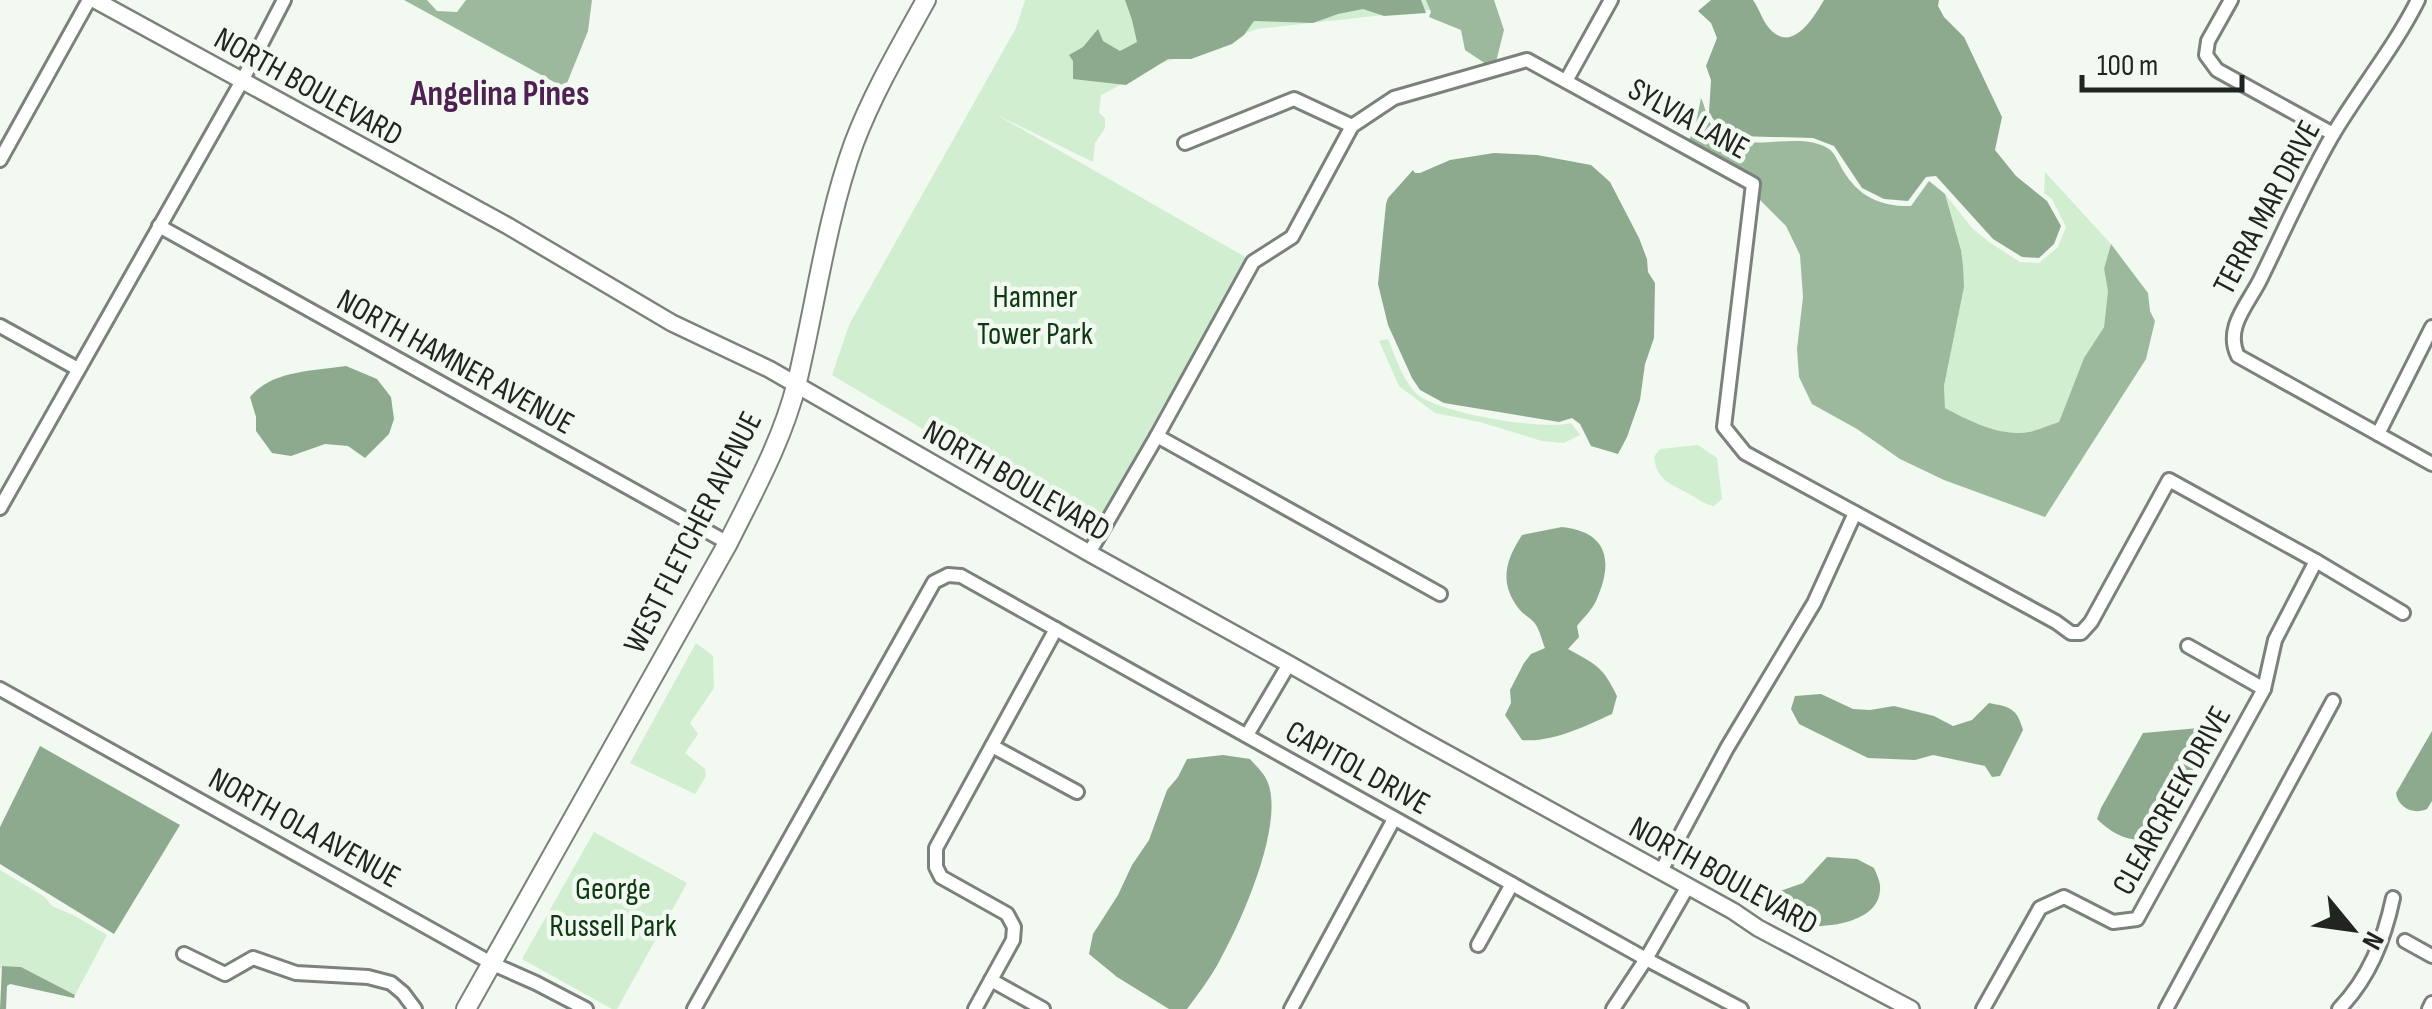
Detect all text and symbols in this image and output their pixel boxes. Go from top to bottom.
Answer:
street label: NORTH BOULEVARD [207,19,409,155]
scale bar [2082,30,2242,92]
text: 100 m [2097,48,2158,84]
street label: SYLVIA LANE [1621,70,1756,168]
district label: Angelina Pines [409,73,590,116]
street label: TERRA MAR DRIVE [2205,114,2329,301]
park label: Hamner Tower Park [977,278,1093,354]
street label: NORTH HAMNER AVENUE [330,281,581,444]
street label: WEST FLETCHER AVENUE [616,405,771,660]
street label: NORTH BOULEVARD [916,412,1117,551]
street label: CLEARCREEK DRIVE [2104,700,2240,902]
street label: CAPITOL DRIVE [1278,713,1436,824]
street label: NORTH OLA AVENUE [202,760,407,897]
street label: NORTH BOULEVARD [1622,808,1824,944]
park label: George Russell Park [549,870,677,946]
north arrow [2302,879,2402,979]
text: N [2354,926,2391,955]

